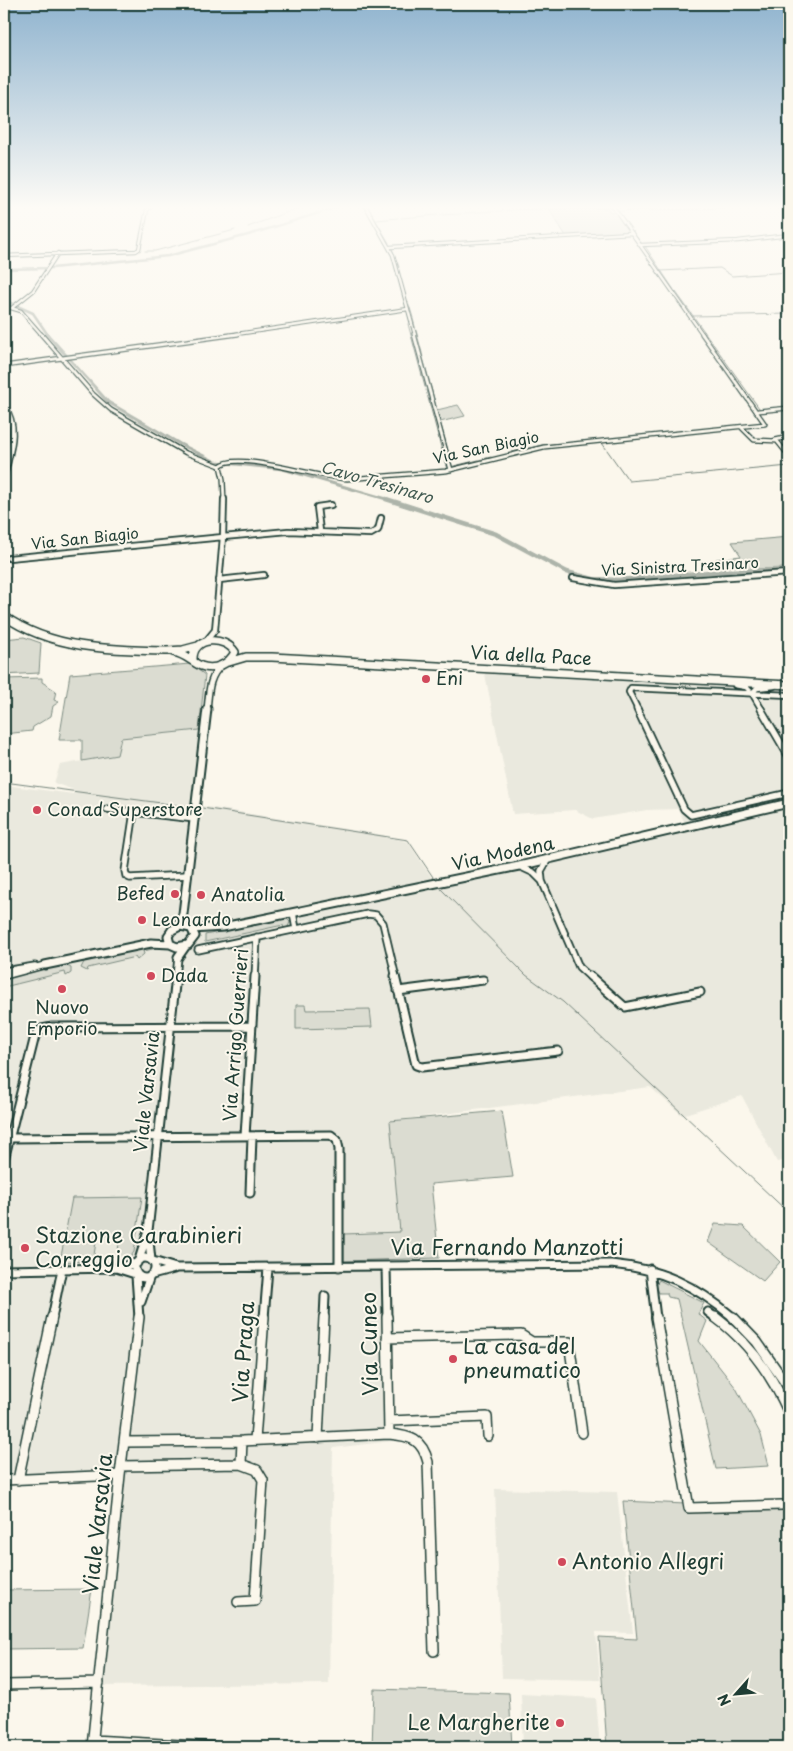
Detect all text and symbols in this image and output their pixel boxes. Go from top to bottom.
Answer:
street label: Via San Biagio [430,424,541,469]
water label: Cavo Tresinaro [318,454,437,509]
street label: Via San Biagio [30,520,140,555]
street label: Via Sinistra Tresinaro [601,550,759,581]
street label: Via della Pace [470,638,593,671]
place label: Eni [436,664,463,691]
marker: Eni [420,673,432,685]
place label: Conad Superstore [47,795,203,822]
marker: Conad Superstore [31,804,43,816]
street label: Via Modena [449,828,557,877]
place label: Befed [116,879,165,906]
place label: Anatolia [211,880,285,907]
marker: Befed [169,888,181,900]
marker: Anatolia [195,889,207,901]
place label: Leonardo [152,905,231,932]
marker: Leonardo [136,914,148,926]
street label: Via Arrigo Guerrieri [215,947,254,1122]
place label: Dada [161,961,208,988]
marker: Dada [145,970,157,982]
marker: Nuovo Emporio [56,983,68,995]
place label: Nuovo Emporio [26,993,98,1041]
street label: Viale Varsavia [126,1029,165,1154]
place label: Stazione Carabinieri Correggio [35,1218,242,1274]
street label: Via Fernando Manzotti [390,1230,624,1262]
marker: Stazione Carabinieri Correggio [19,1242,31,1254]
street label: Via Cuneo [351,1292,385,1396]
street label: Via Praga [222,1299,262,1404]
place label: La casa del pneumatico [463,1329,581,1385]
marker: La casa del pneumatico [447,1353,459,1365]
street label: Viale Varsavia [73,1451,119,1596]
place label: Antonio Allegri [572,1544,724,1576]
marker: Antonio Allegri [556,1556,568,1568]
north arrow [710,1668,760,1718]
text: N [712,1690,736,1710]
place label: Le Margherite [407,1705,550,1737]
marker: Le Margherite [554,1717,566,1729]

